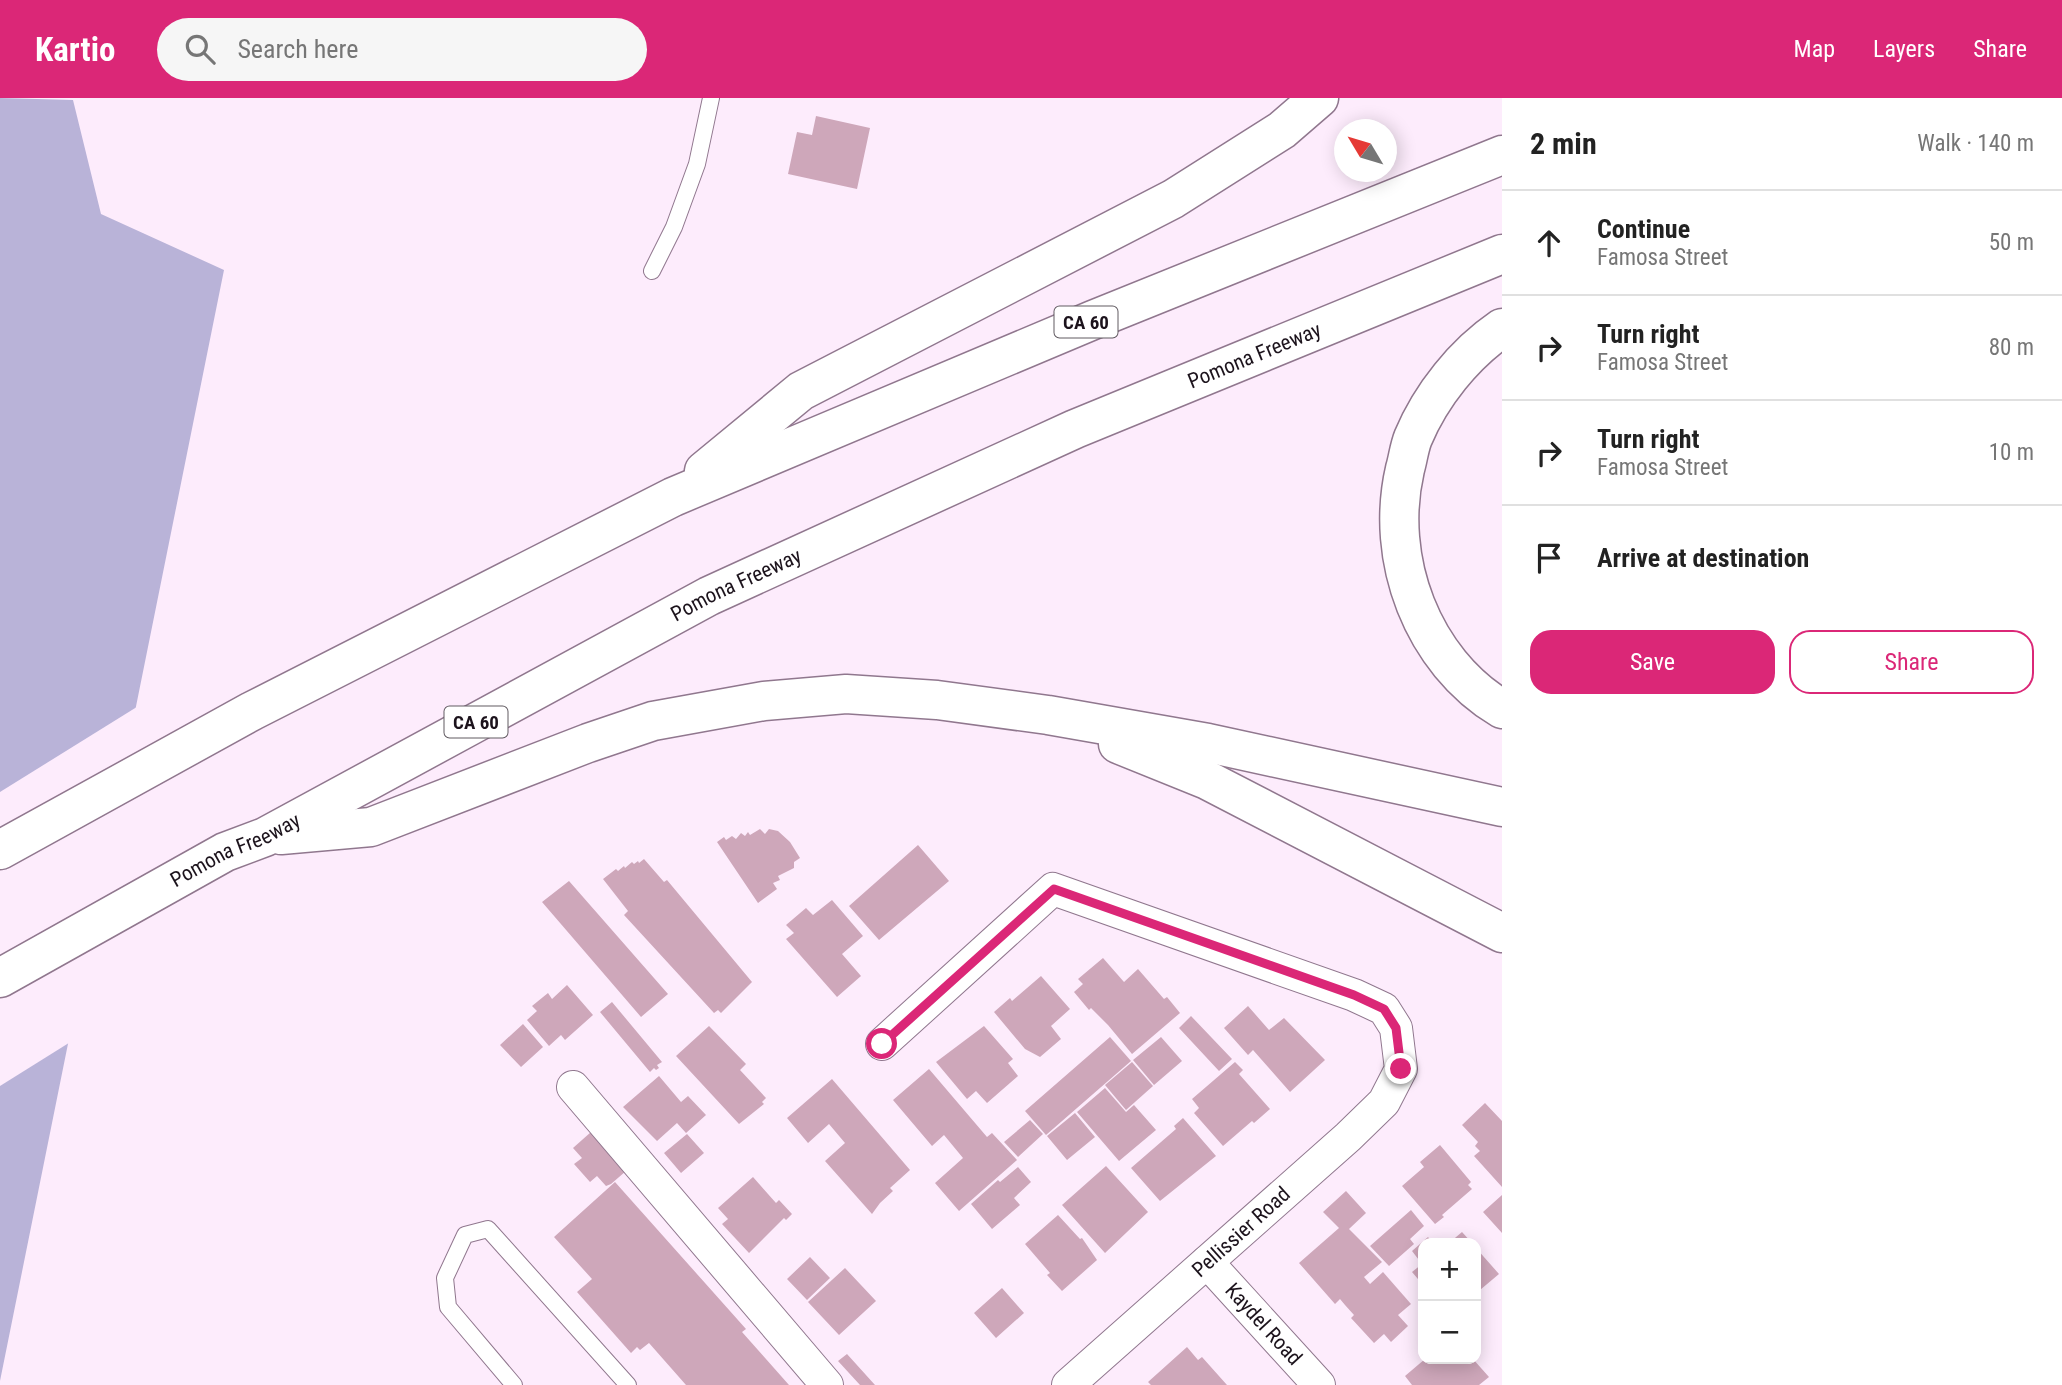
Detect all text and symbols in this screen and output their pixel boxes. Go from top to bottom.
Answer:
search box [157,18,647,81]
text: Kartio [35,30,115,69]
icon: search [181,30,219,68]
text: Search here [237,34,358,64]
text: Map [1794,35,1835,63]
text: Layers [1873,35,1935,63]
text: Share [1973,35,2027,63]
north arrow [1334,119,1397,182]
text: 2 min [1530,126,1597,161]
text: Walk · 140 m [1917,130,2034,157]
text: Continue [1597,214,1690,244]
icon: ahead [1530,224,1568,262]
text: 50 m [1989,229,2034,256]
text: Famosa Street [1597,244,1728,271]
road number: CA 60 [1054,306,1118,338]
street label: Pomona Freeway [1184,317,1325,393]
text: Turn right [1597,319,1699,349]
icon: right [1530,329,1568,367]
text: 80 m [1989,334,2034,361]
text: Famosa Street [1597,349,1728,376]
text: Turn right [1597,424,1699,454]
icon: right [1530,434,1568,472]
text: 10 m [1989,439,2034,466]
text: Famosa Street [1597,454,1728,481]
icon: arrive [1530,539,1568,577]
street label: Pomona Freeway [667,543,805,626]
text: Arrive at destination [1597,543,1809,573]
button: Save [1530,630,1775,694]
button: Share [1789,630,2034,694]
road number: CA 60 [444,706,508,737]
street label: Pomona Freeway [166,808,304,892]
route start [866,1028,897,1059]
route end [1385,1053,1416,1084]
street label: Pellissier Road [1187,1182,1295,1282]
map controls [1418,1238,1481,1364]
button: + [1418,1238,1481,1301]
street label: Kaydel Road [1220,1278,1307,1370]
button: − [1418,1301,1481,1364]

